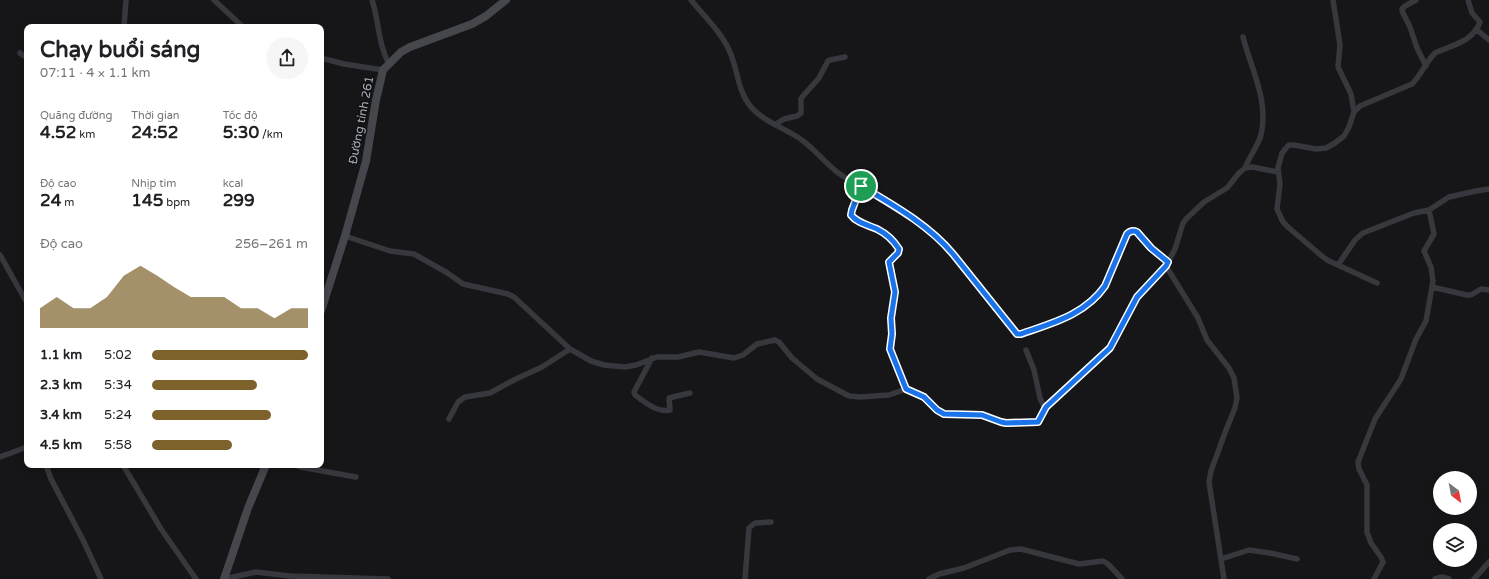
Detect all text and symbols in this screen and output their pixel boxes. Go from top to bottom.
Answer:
text: Chạy buổi sáng [40,37,200,63]
button: share [266,37,308,79]
text: 07:11 · 4 × 1.1 km [40,65,151,81]
street label: Đường tỉnh 261 [346,75,376,165]
text: Quãng đường [40,109,112,122]
text: Thời gian [131,109,180,122]
text: Tốc độ [223,109,258,122]
text: 4.52 [40,122,76,143]
text: 24:52 [131,122,178,143]
text: 5:30 [223,122,259,143]
text: km [76,128,95,141]
text: /km [259,128,283,141]
pin [844,169,878,203]
icon: arrive [850,175,872,197]
text: Độ cao [40,177,76,190]
text: Nhịp tim [131,177,176,190]
text: kcal [223,177,243,190]
text: 24 [40,190,61,211]
text: 145 [131,190,163,211]
text: 299 [223,190,255,211]
text: m [61,196,74,209]
text: bpm [163,196,190,209]
text: Độ cao [40,236,83,252]
text: 256–261 m [235,236,308,252]
text: 1.1 km [40,347,82,363]
text: 5:02 [104,347,132,363]
text: 2.3 km [40,377,82,393]
text: 5:34 [104,377,132,393]
text: 3.4 km [40,407,82,423]
text: 5:24 [104,407,132,423]
text: 4.5 km [40,437,82,453]
text: 5:58 [104,437,132,453]
north arrow [1433,471,1477,515]
map controls [1433,471,1477,567]
button: layers [1433,523,1477,567]

